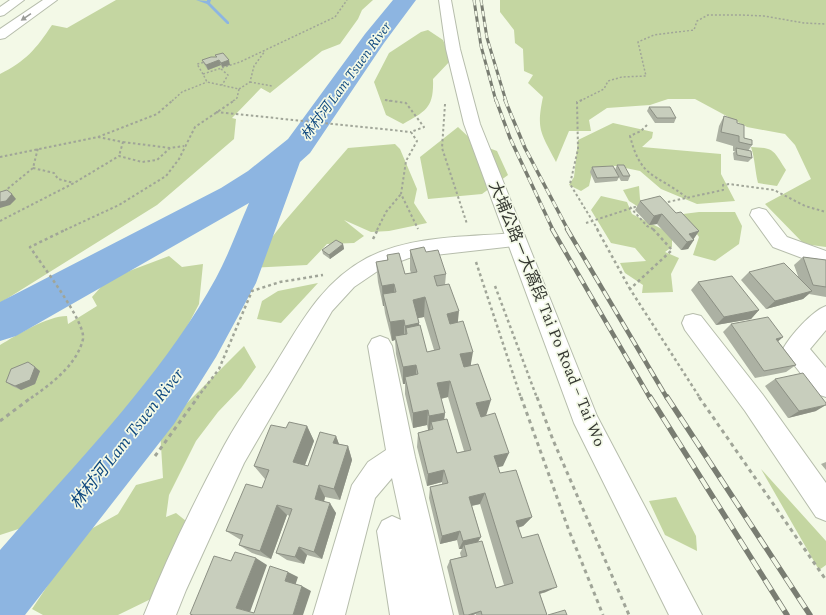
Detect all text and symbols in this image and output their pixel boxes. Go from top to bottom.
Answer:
one-way arrow [20,14,32,21]
water label: 林村河 Lam Tsuen River [296,17,396,145]
street label: 大埔公路－大窩段 Tai Po Road – Tai Wo [483,178,611,450]
water label: 林村河 Lam Tsuen River [64,363,190,515]

